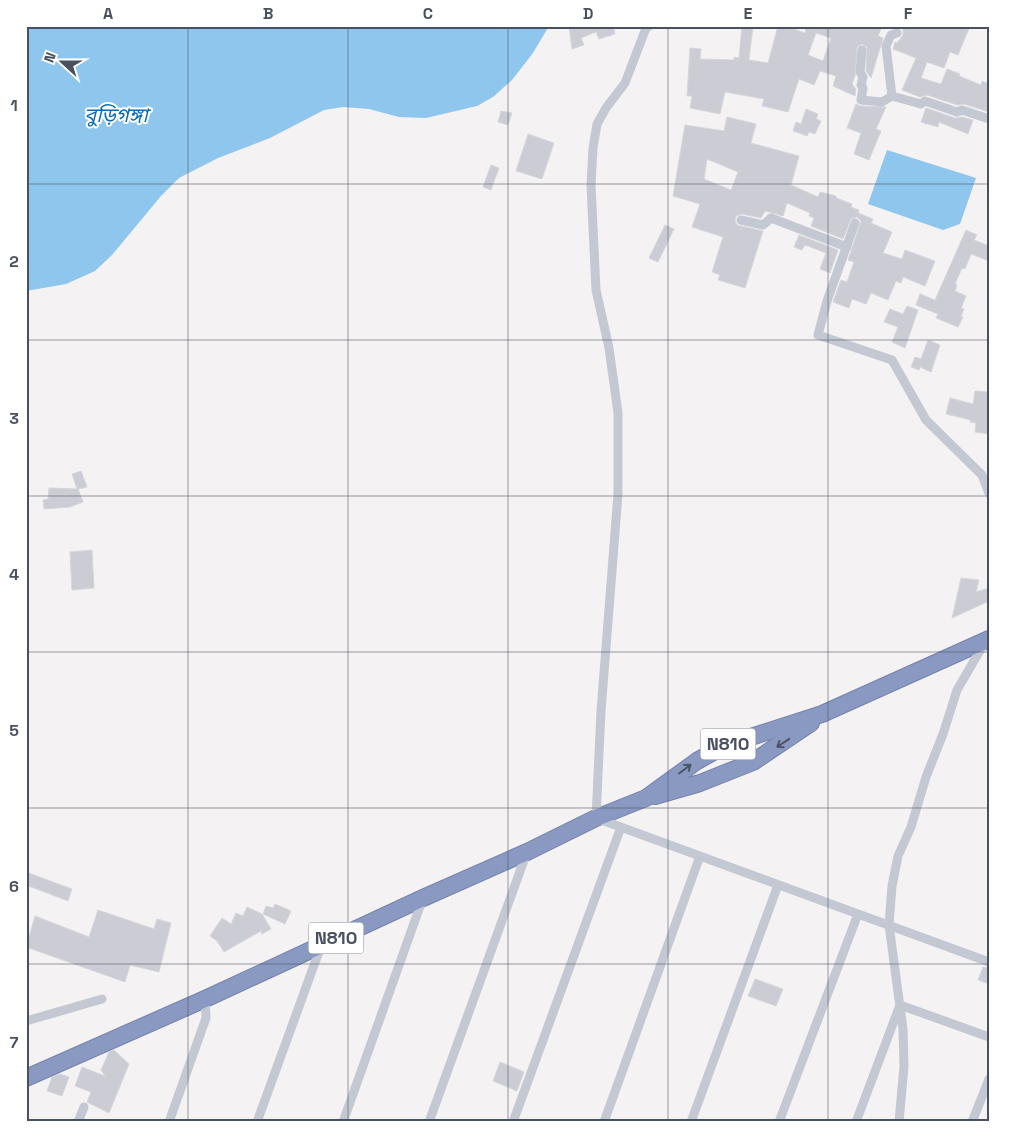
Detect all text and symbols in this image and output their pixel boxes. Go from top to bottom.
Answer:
text: A [103,3,113,24]
text: B [263,3,273,24]
text: C [423,3,433,24]
text: D [583,3,593,24]
text: E [744,3,753,24]
text: F [904,3,913,24]
north arrow [38,38,88,88]
text: N [40,50,60,65]
text: 1 [10,95,18,116]
water label: বুড়িগঙ্গা [84,102,151,128]
text: 2 [9,251,19,272]
text: 3 [9,408,19,429]
text: 4 [9,564,19,585]
text: 5 [9,720,19,741]
road number: N810 [700,729,756,760]
one-way arrow [776,738,790,748]
one-way arrow [678,764,692,774]
text: 6 [9,876,19,897]
road number: N810 [308,922,364,954]
text: 7 [10,1032,19,1053]

